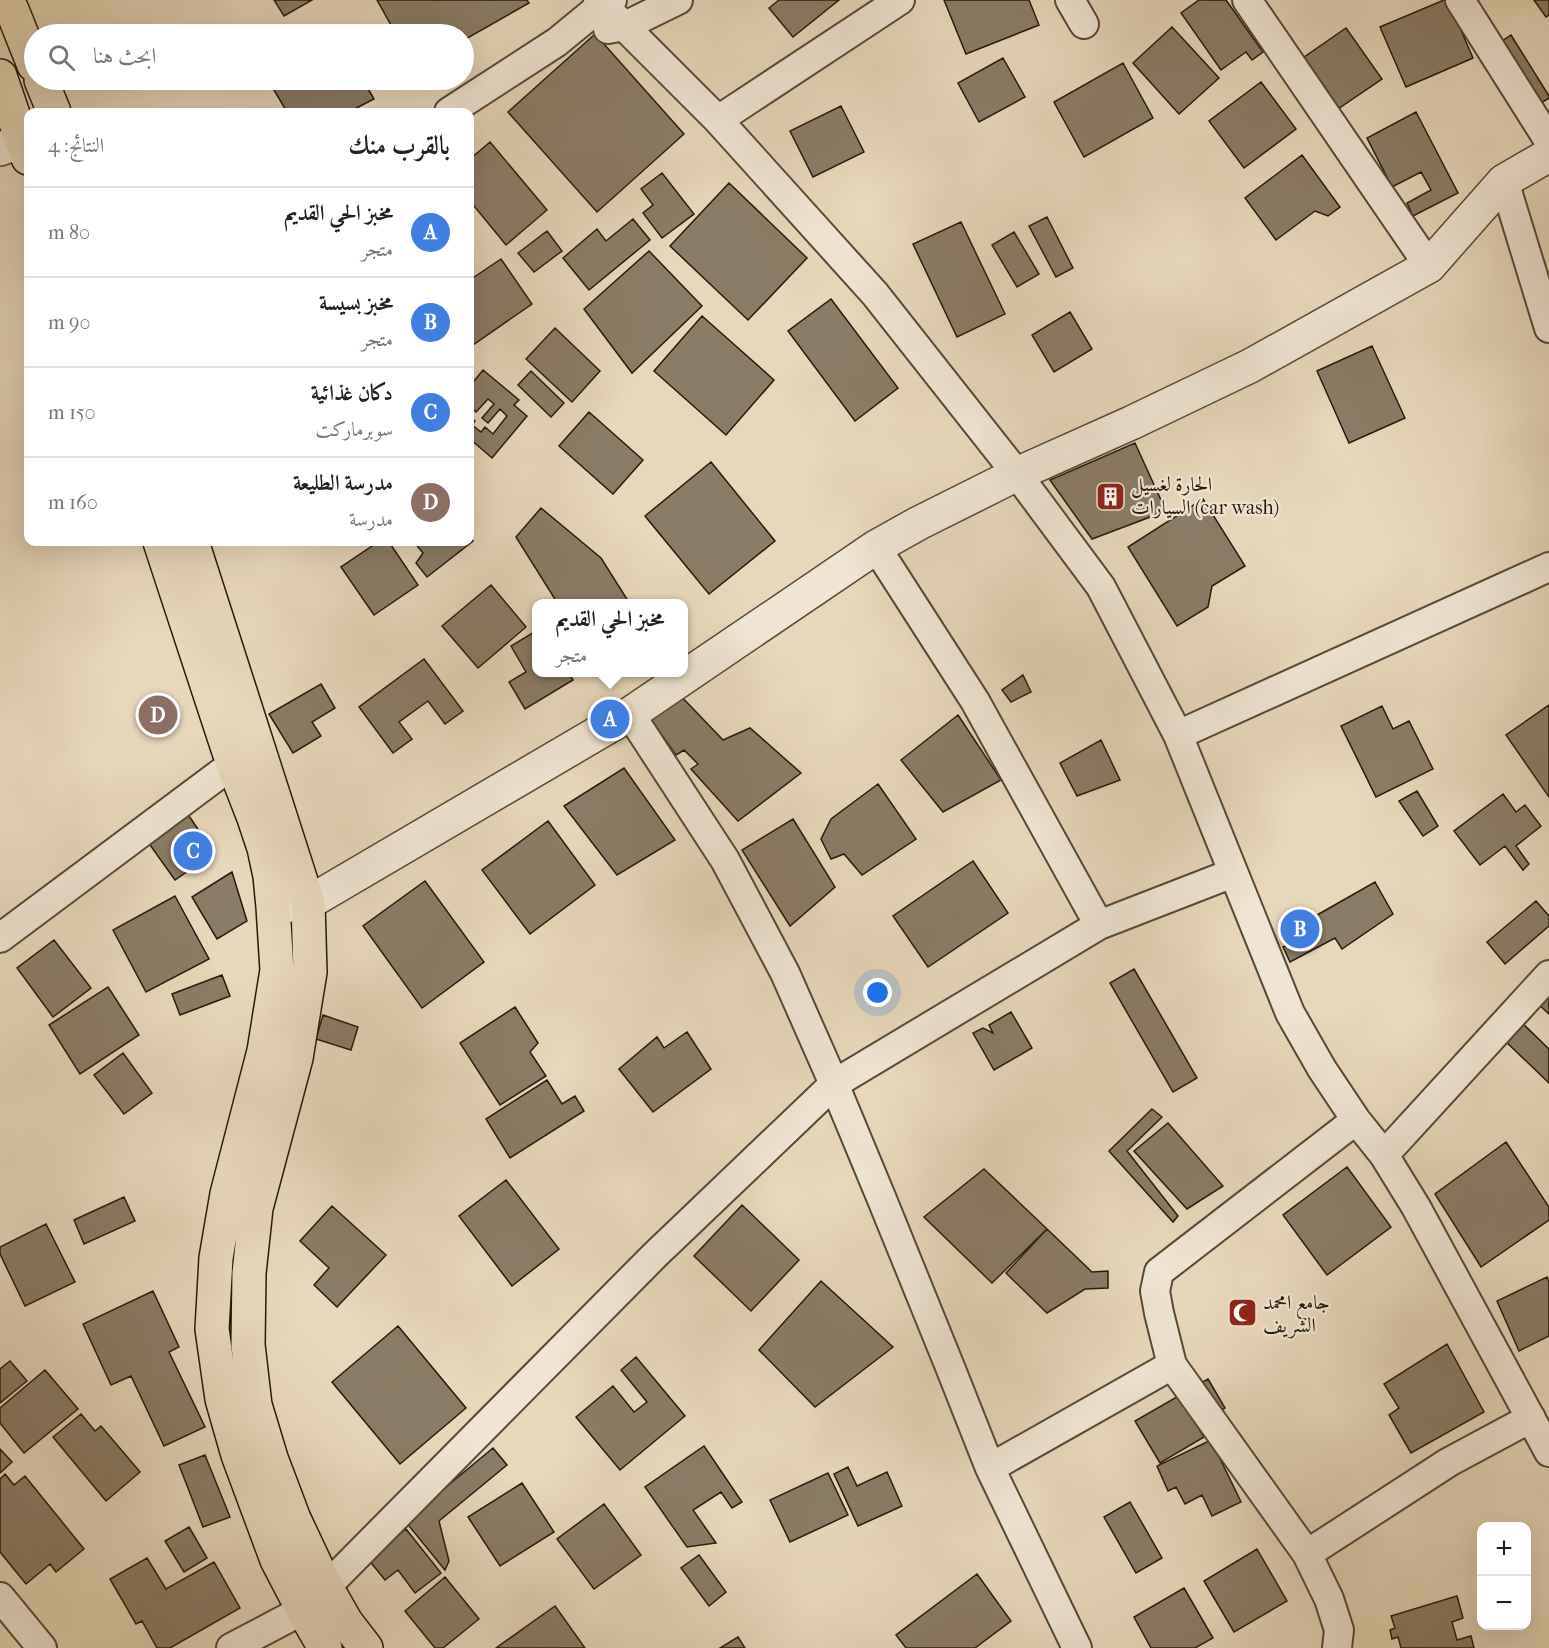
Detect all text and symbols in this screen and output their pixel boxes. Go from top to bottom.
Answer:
search box [24,24,474,90]
icon: search [45,41,78,74]
text: ابحث هنا [93,43,156,69]
text: بالقرب منك [348,130,450,161]
text: النتائج: 4 [48,134,104,157]
text: مخبز الحي القديم [284,200,393,226]
text: 80 m [48,221,90,244]
text: A [424,221,437,244]
text: متجر [361,238,393,261]
text: مخبز بسيسة [319,290,393,316]
text: 90 m [48,311,90,334]
text: B [424,311,437,334]
text: متجر [361,328,393,351]
text: دكان غذائية [311,380,393,406]
text: 150 m [48,401,96,424]
text: C [424,401,437,424]
text: سوبرماركت [315,418,393,441]
text: مدرسة الطليعة [293,470,393,496]
place label: الحارة لغسيل السيارات (car wash) [1131,473,1279,519]
building icon: الحارة لغسيل السيارات (car wash) [1094,480,1126,512]
text: 160 m [48,491,98,514]
text: D [423,491,438,514]
text: مدرسة [349,508,393,531]
popup [532,599,688,677]
text: مخبز الحي القديم [556,606,664,632]
text: متجر [556,644,587,667]
pin: D [138,692,178,738]
pin: A [590,696,630,742]
pin: C [174,828,212,874]
pin: B [1280,906,1320,952]
your location [863,978,892,1007]
place label: جامع امحمد الشريف [1263,1291,1330,1339]
mosque icon: جامع امحمد الشريف [1226,1297,1258,1329]
map controls [1477,1522,1531,1630]
button: + [1477,1522,1531,1576]
button: − [1477,1576,1531,1630]

